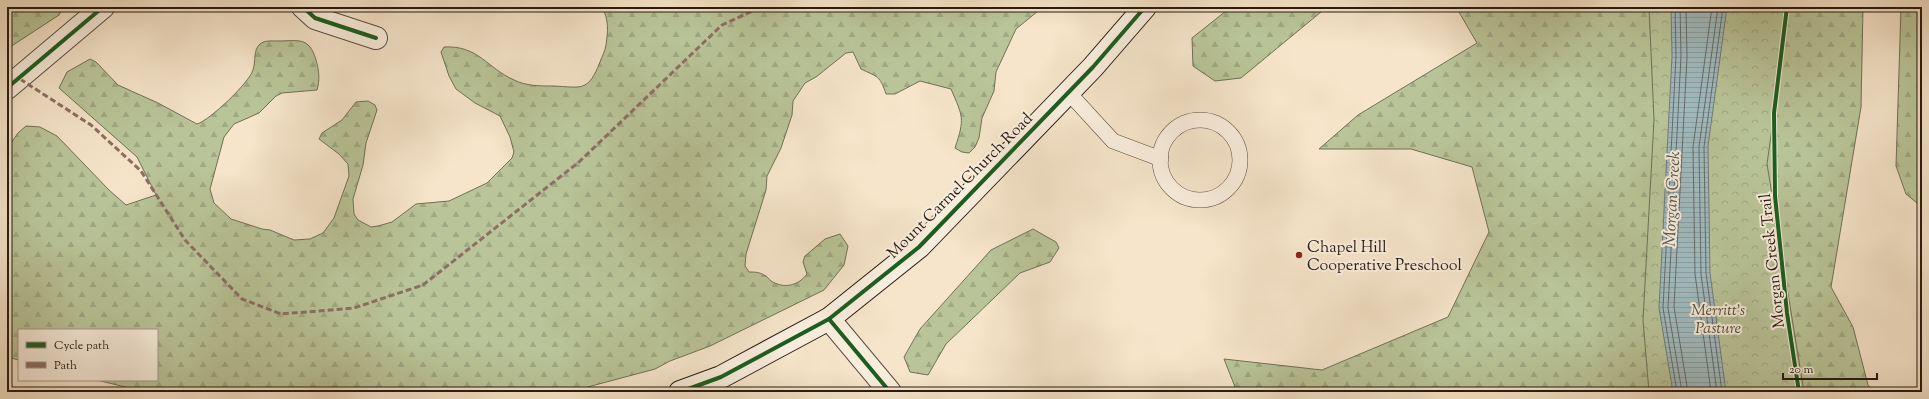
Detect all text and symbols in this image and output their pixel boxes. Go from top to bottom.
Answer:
street label: Mount Carmel Church Road [883,109,1039,265]
water label: Morgan Creek [1659,150,1687,247]
street label: Morgan Creek Trail [1755,192,1792,329]
place label: Chapel Hill Cooperative Preschool [1307,237,1462,278]
marker: Chapel Hill Cooperative Preschool [1294,250,1304,260]
park label: Merritt's Pasture [1691,300,1745,341]
legend [18,329,158,381]
text: Cycle path [54,337,109,355]
scale bar [1783,355,1877,381]
text: Path [54,357,77,375]
text: 20 m [1789,361,1814,379]

